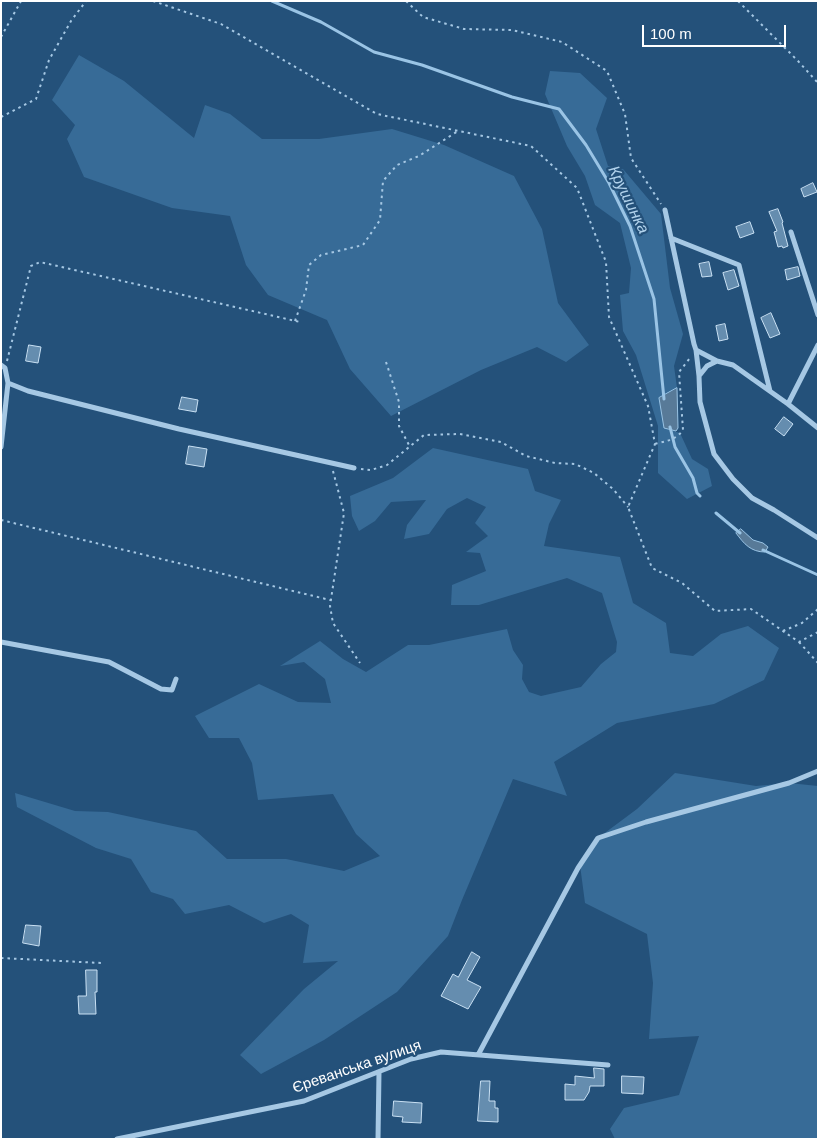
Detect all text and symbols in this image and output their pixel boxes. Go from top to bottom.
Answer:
scale bar [644,15,788,47]
text: 100 m [650,25,692,42]
water label: Крушинка [603,163,653,237]
street label: Єреванська вулиця [290,1036,424,1098]

